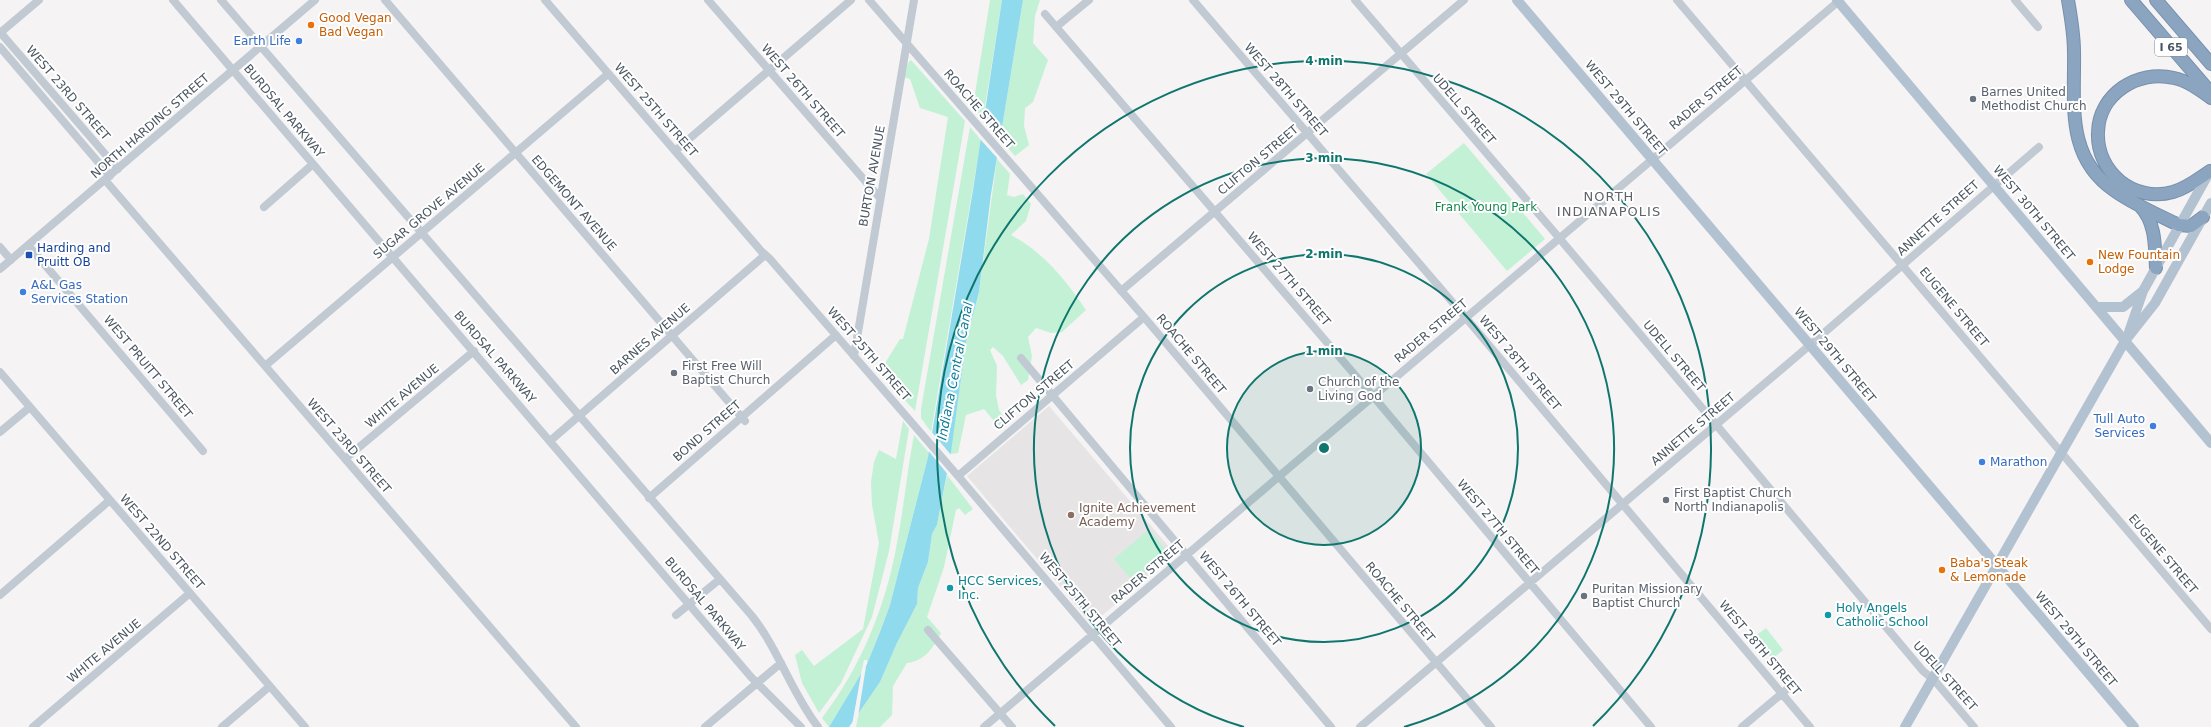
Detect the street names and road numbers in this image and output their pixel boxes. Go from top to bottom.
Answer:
road number: I 65 [2155,38,2187,56]
street label: WEST 28TH STREET [1242,40,1331,140]
street label: WEST 26TH STREET [759,41,848,141]
street label: WEST 23RD STREET [23,43,113,144]
street label: WEST 29TH STREET [1582,58,1670,159]
street label: WEST 25TH STREET [612,60,701,160]
street label: BURDSAL PARKWAY [241,62,328,161]
street label: RADER STREET [1667,63,1746,133]
street label: ROACHE STREET [941,67,1018,152]
street label: NORTH HARDING STREET [88,70,213,181]
street label: UDELL STREET [1430,71,1499,148]
street label: CLIFTON STREET [1215,122,1302,198]
street label: BURTON AVENUE [856,124,888,228]
street label: EDGEMONT AVENUE [529,152,619,254]
street label: SUGAR GROVE AVENUE [370,160,488,262]
street label: WEST 30TH STREET [1990,163,2078,264]
street label: ANNETTE STREET [1894,177,1982,258]
street label: WEST 27TH STREET [1245,229,1334,329]
street label: EUGENE STREET [1917,264,1992,350]
street label: RADER STREET [1392,296,1471,366]
street label: BARNES AVENUE [607,300,693,378]
street label: WEST 25TH STREET [825,304,914,404]
street label: WEST 29TH STREET [1791,305,1879,406]
street label: BURDSAL PARKWAY [451,308,539,406]
street label: ROACHE STREET [1153,311,1229,397]
street label: WEST PRUITT STREET [101,313,196,422]
street label: WEST 28TH STREET [1476,313,1564,414]
street label: UDELL STREET [1640,318,1708,395]
street label: CLIFTON STREET [991,357,1078,433]
street label: WHITE AVENUE [362,361,442,431]
street label: ANNETTE STREET [1648,389,1738,468]
street label: WEST 23RD STREET [304,396,394,497]
street label: BOND STREET [670,397,744,464]
street label: WEST 27TH STREET [1454,477,1542,578]
street label: WEST 22ND STREET [117,492,208,593]
street label: EUGENE STREET [2126,511,2201,597]
street label: RADER STREET [1109,537,1188,607]
street label: WEST 26TH STREET [1196,549,1284,650]
street label: WEST 25TH STREET [1036,550,1124,651]
street label: BURDSAL PARKWAY [662,555,749,654]
street label: ROACHE STREET [1362,559,1438,645]
street label: WEST 29TH STREET [2032,589,2120,690]
street label: WEST 28TH STREET [1716,598,1804,699]
street label: WHITE AVENUE [64,616,144,686]
street label: UDELL STREET [1910,638,1980,714]

